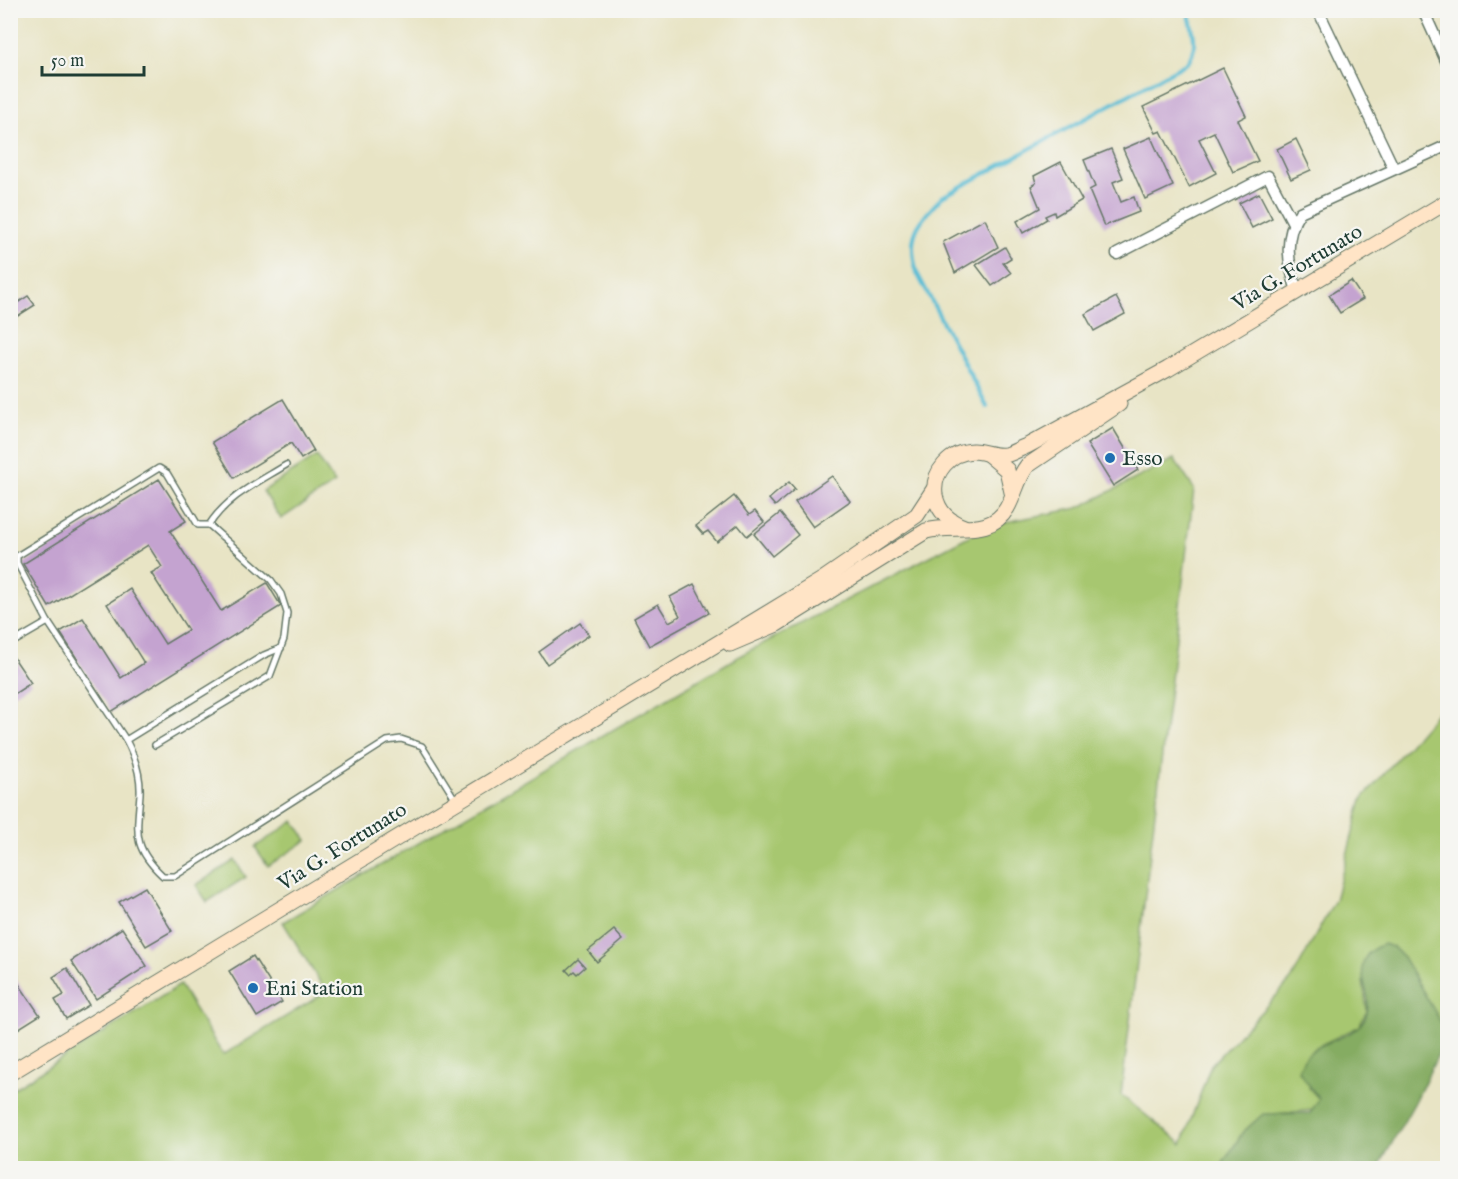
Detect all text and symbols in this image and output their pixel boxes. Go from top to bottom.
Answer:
scale bar [42,39,144,77]
text: 50 m [51,50,84,73]
street label: Via G. Fortunato [1227,219,1368,318]
place label: Esso [1122,446,1163,473]
marker: Esso [1103,451,1117,465]
street label: Via G. Fortunato [272,797,412,898]
place label: Eni Station [265,976,363,1003]
marker: Eni Station [246,981,260,995]

